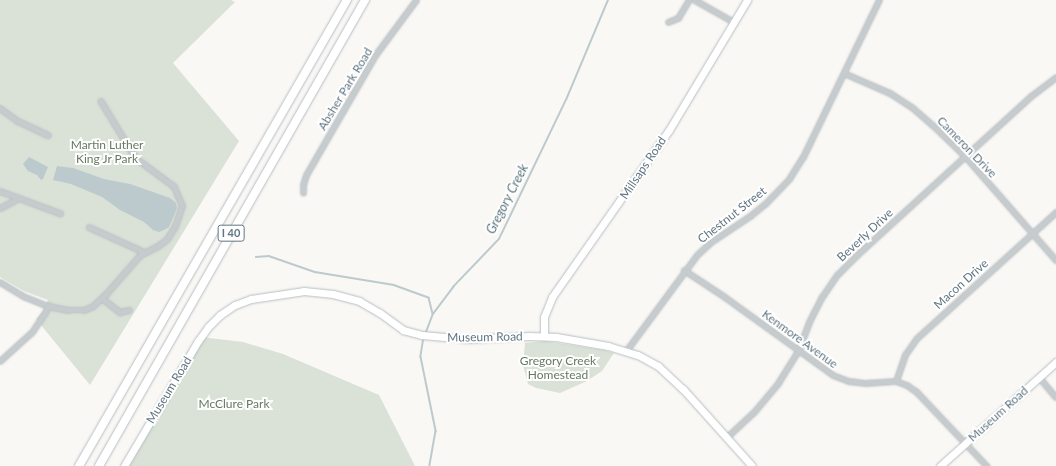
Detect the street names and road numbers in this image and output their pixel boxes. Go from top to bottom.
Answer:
street label: Absher Park Road [315,45,375,133]
street label: Cameron Drive [934,113,1000,181]
street label: Millsaps Road [617,134,669,202]
street label: Chestnut Street [695,184,769,246]
street label: Beverly Drive [834,205,896,265]
road number: I 40 [217,224,245,242]
street label: Macon Drive [931,256,991,312]
street label: Kenmore Avenue [759,307,841,371]
street label: Museum Road [447,329,523,345]
street label: Museum Road [143,354,195,426]
street label: Museum Road [965,383,1031,445]

